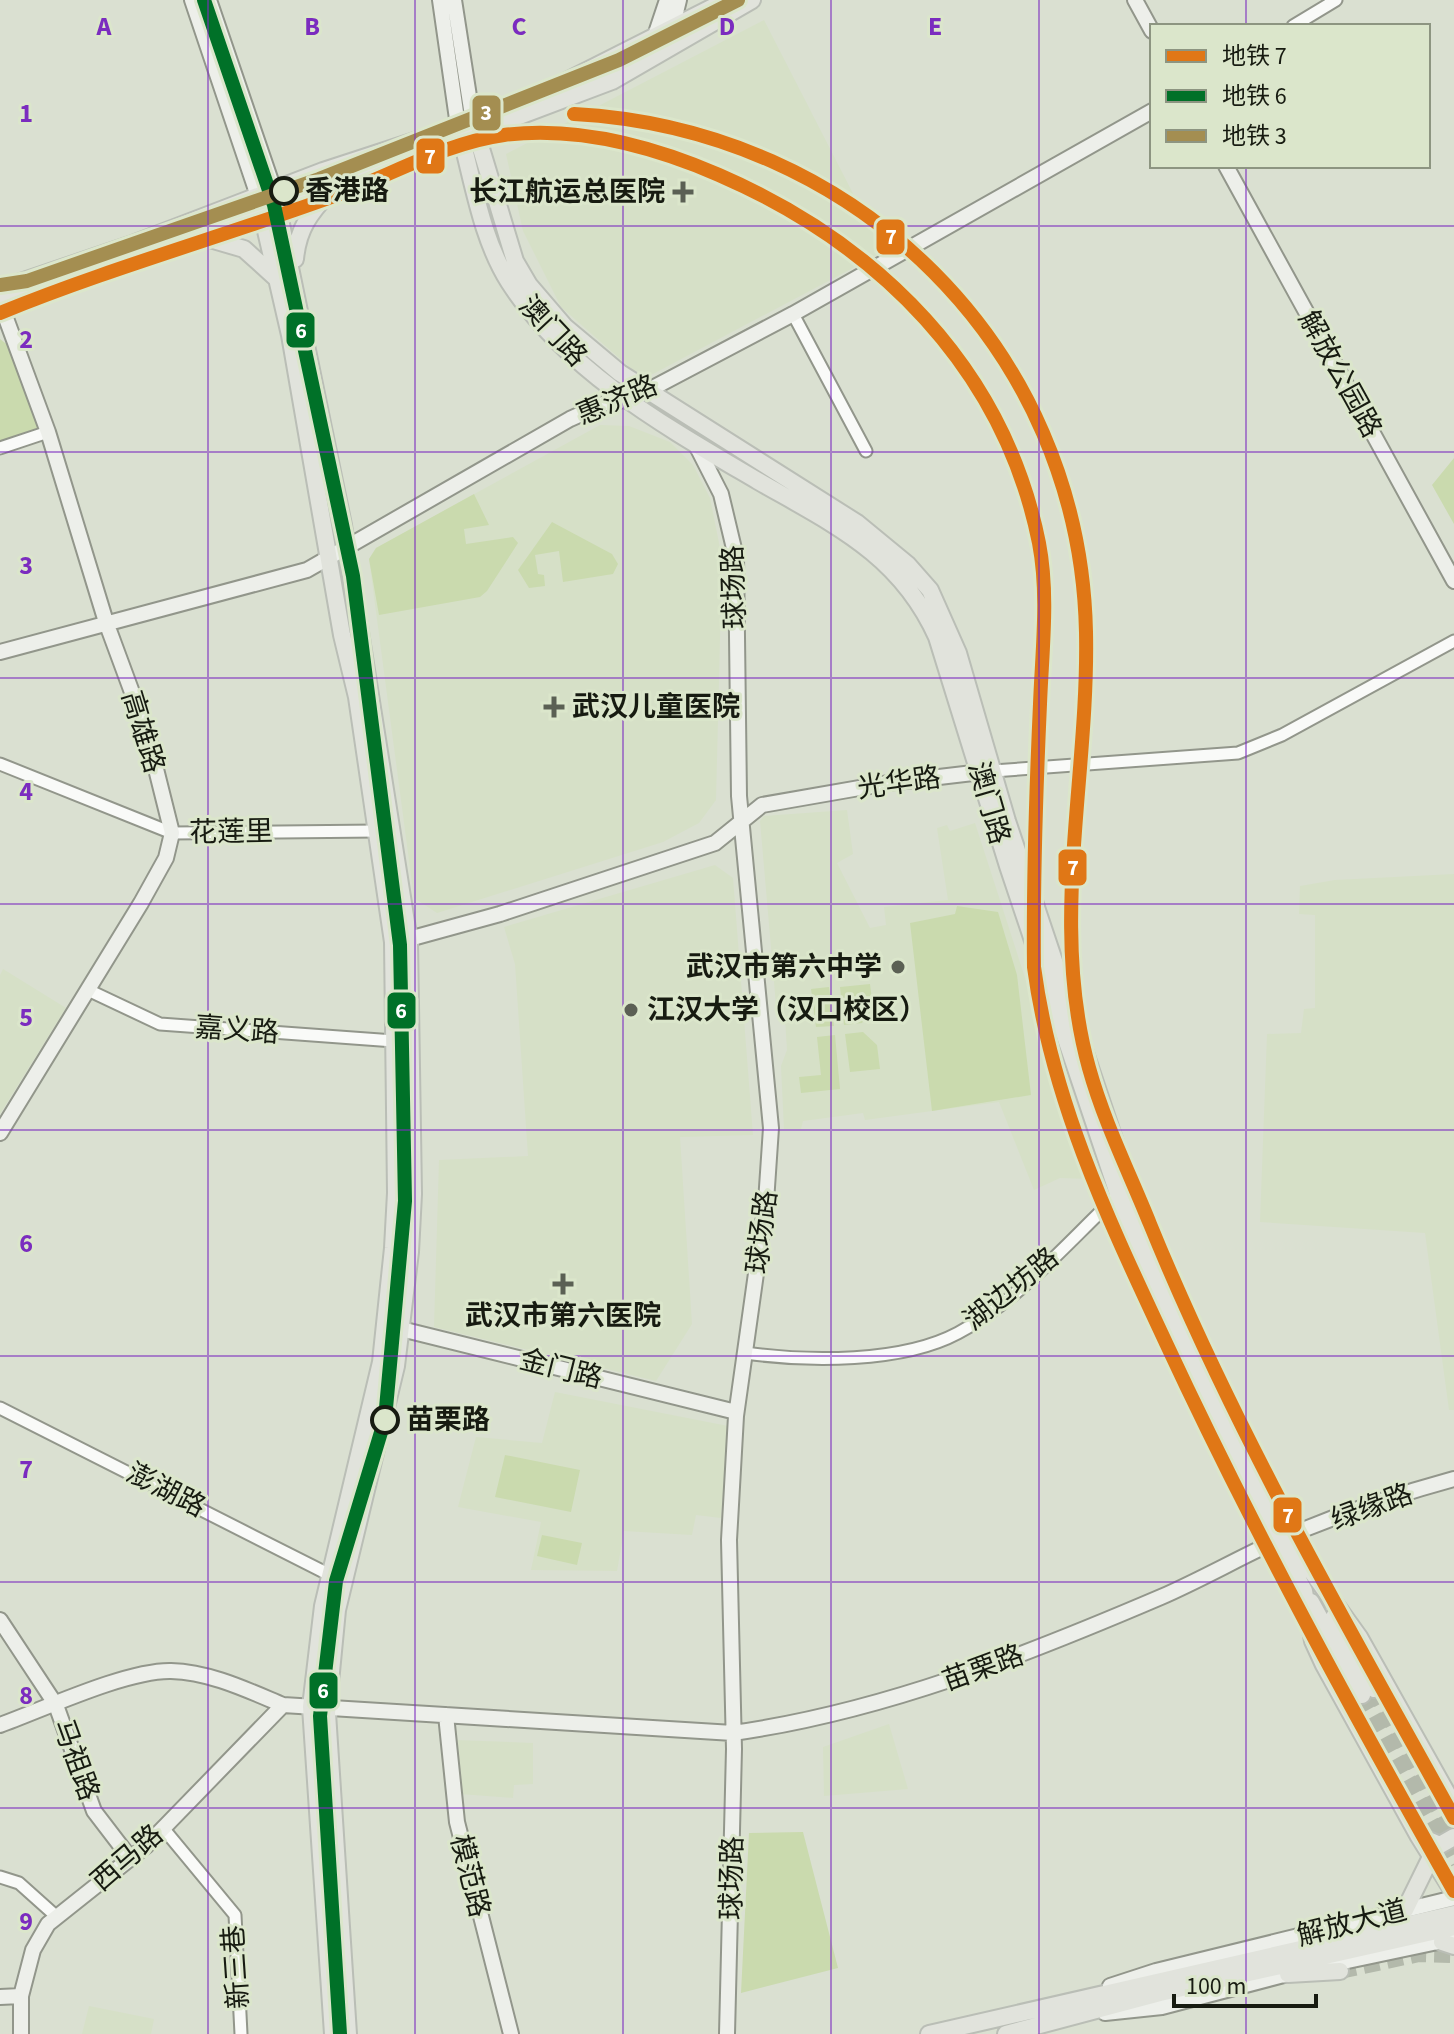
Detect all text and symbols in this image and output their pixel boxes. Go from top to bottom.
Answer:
text: A [96,8,113,45]
text: B [304,8,320,45]
text: C [511,8,527,45]
text: D [719,8,735,45]
text: E [928,8,942,45]
legend [1150,24,1430,168]
text: 地铁 7 [1222,39,1287,74]
text: 地铁 6 [1222,79,1287,114]
line badge: 3 [471,94,502,132]
text: 1 [19,95,33,132]
text: 3 [480,97,492,129]
text: 地铁 3 [1222,119,1287,154]
line badge: 7 [415,137,446,175]
text: 7 [424,141,436,173]
place label: 香港路 [305,171,389,211]
place label: 长江航运总医院 [469,172,665,212]
marker: 香港路 [270,177,298,205]
marker: 长江航运总医院 [672,181,694,203]
line badge: 7 [875,218,906,256]
text: 7 [885,221,897,253]
street label: 澳门路 [510,287,596,375]
street label: 解放公园路 [1289,303,1391,445]
line badge: 6 [285,311,316,349]
text: 6 [295,315,307,347]
text: 2 [19,321,33,358]
street label: 惠济路 [571,365,663,435]
street label: 球场路 [713,544,755,630]
text: 3 [19,547,33,584]
street label: 高雄路 [112,686,174,778]
place label: 武汉儿童医院 [572,687,740,727]
marker: 武汉儿童医院 [543,696,565,718]
street label: 光华路 [855,757,943,809]
street label: 澳门路 [958,757,1020,849]
text: 4 [19,773,33,810]
street label: 花莲里 [189,811,273,853]
line badge: 7 [1057,848,1088,887]
text: 7 [1067,852,1079,884]
place label: 武汉市第六中学 [686,947,882,987]
marker: 武汉市第六中学 [889,958,907,976]
place label: 江汉大学（汉口校区） [647,990,927,1030]
line badge: 6 [386,991,417,1030]
text: 6 [395,995,407,1027]
text: 5 [19,999,33,1036]
marker: 江汉大学（汉口校区） [622,1001,640,1019]
street label: 嘉义路 [194,1007,280,1053]
street label: 球场路 [737,1188,787,1276]
text: 6 [19,1225,33,1262]
street label: 湖边坊路 [955,1238,1067,1340]
marker: 武汉市第六医院 [552,1273,574,1295]
place label: 武汉市第六医院 [465,1296,661,1336]
street label: 金门路 [515,1339,607,1399]
place label: 苗栗路 [406,1400,490,1440]
marker: 苗栗路 [371,1406,399,1434]
text: 7 [19,1451,33,1488]
street label: 澎湖路 [119,1453,213,1527]
street label: 绿缘路 [1326,1474,1418,1540]
line badge: 7 [1272,1496,1303,1534]
text: 7 [1282,1500,1294,1532]
street label: 苗栗路 [937,1635,1029,1701]
line badge: 6 [308,1671,339,1710]
text: 6 [317,1675,329,1707]
text: 8 [19,1677,33,1714]
street label: 马祖路 [43,1714,109,1806]
street label: 西马路 [82,1815,172,1901]
street label: 模范路 [440,1830,500,1922]
street label: 球场路 [711,1836,753,1920]
street label: 解放大道 [1293,1890,1411,1956]
text: 9 [19,1903,33,1940]
street label: 新三巷 [213,1924,259,2010]
scale bar [1174,1958,1316,2008]
text: 100 m [1186,1969,1246,2004]

